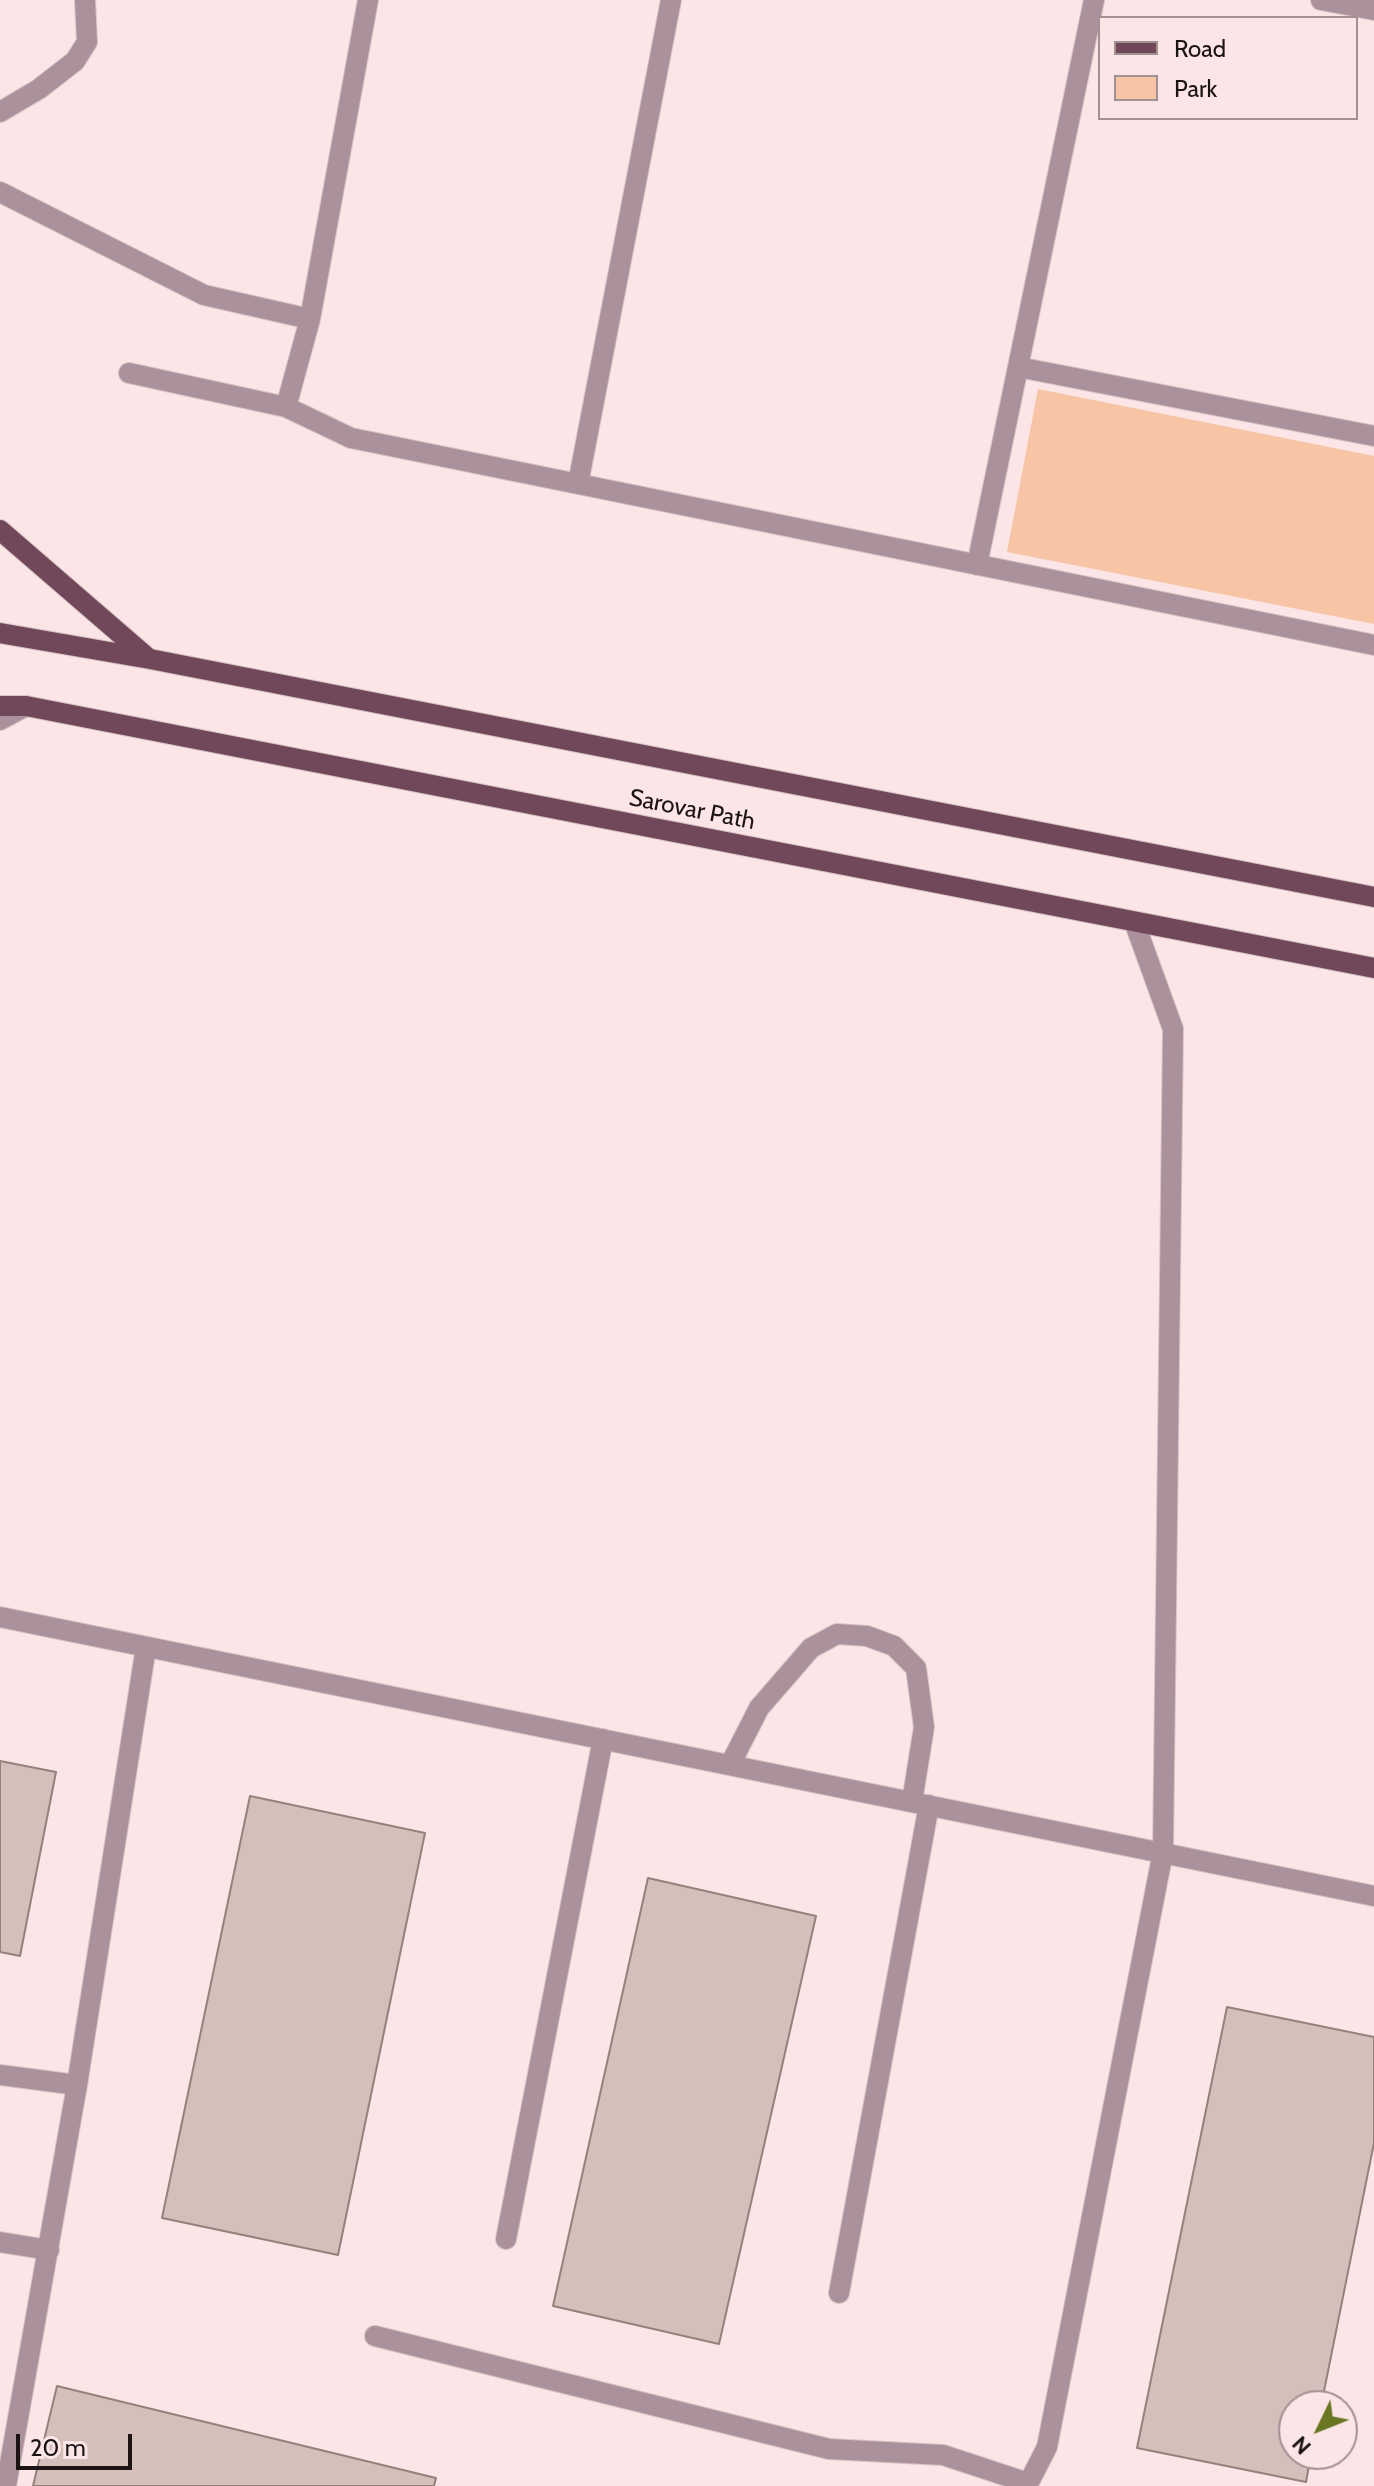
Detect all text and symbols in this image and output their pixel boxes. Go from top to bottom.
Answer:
legend [1098,16,1358,120]
text: Road [1174,34,1226,63]
text: Park [1174,74,1217,103]
street label: Sarovar Path [627,784,757,836]
north arrow [1278,2390,1358,2470]
scale bar [20,2418,136,2468]
text: N [1286,2430,1317,2460]
text: 20 m [30,2433,86,2462]

